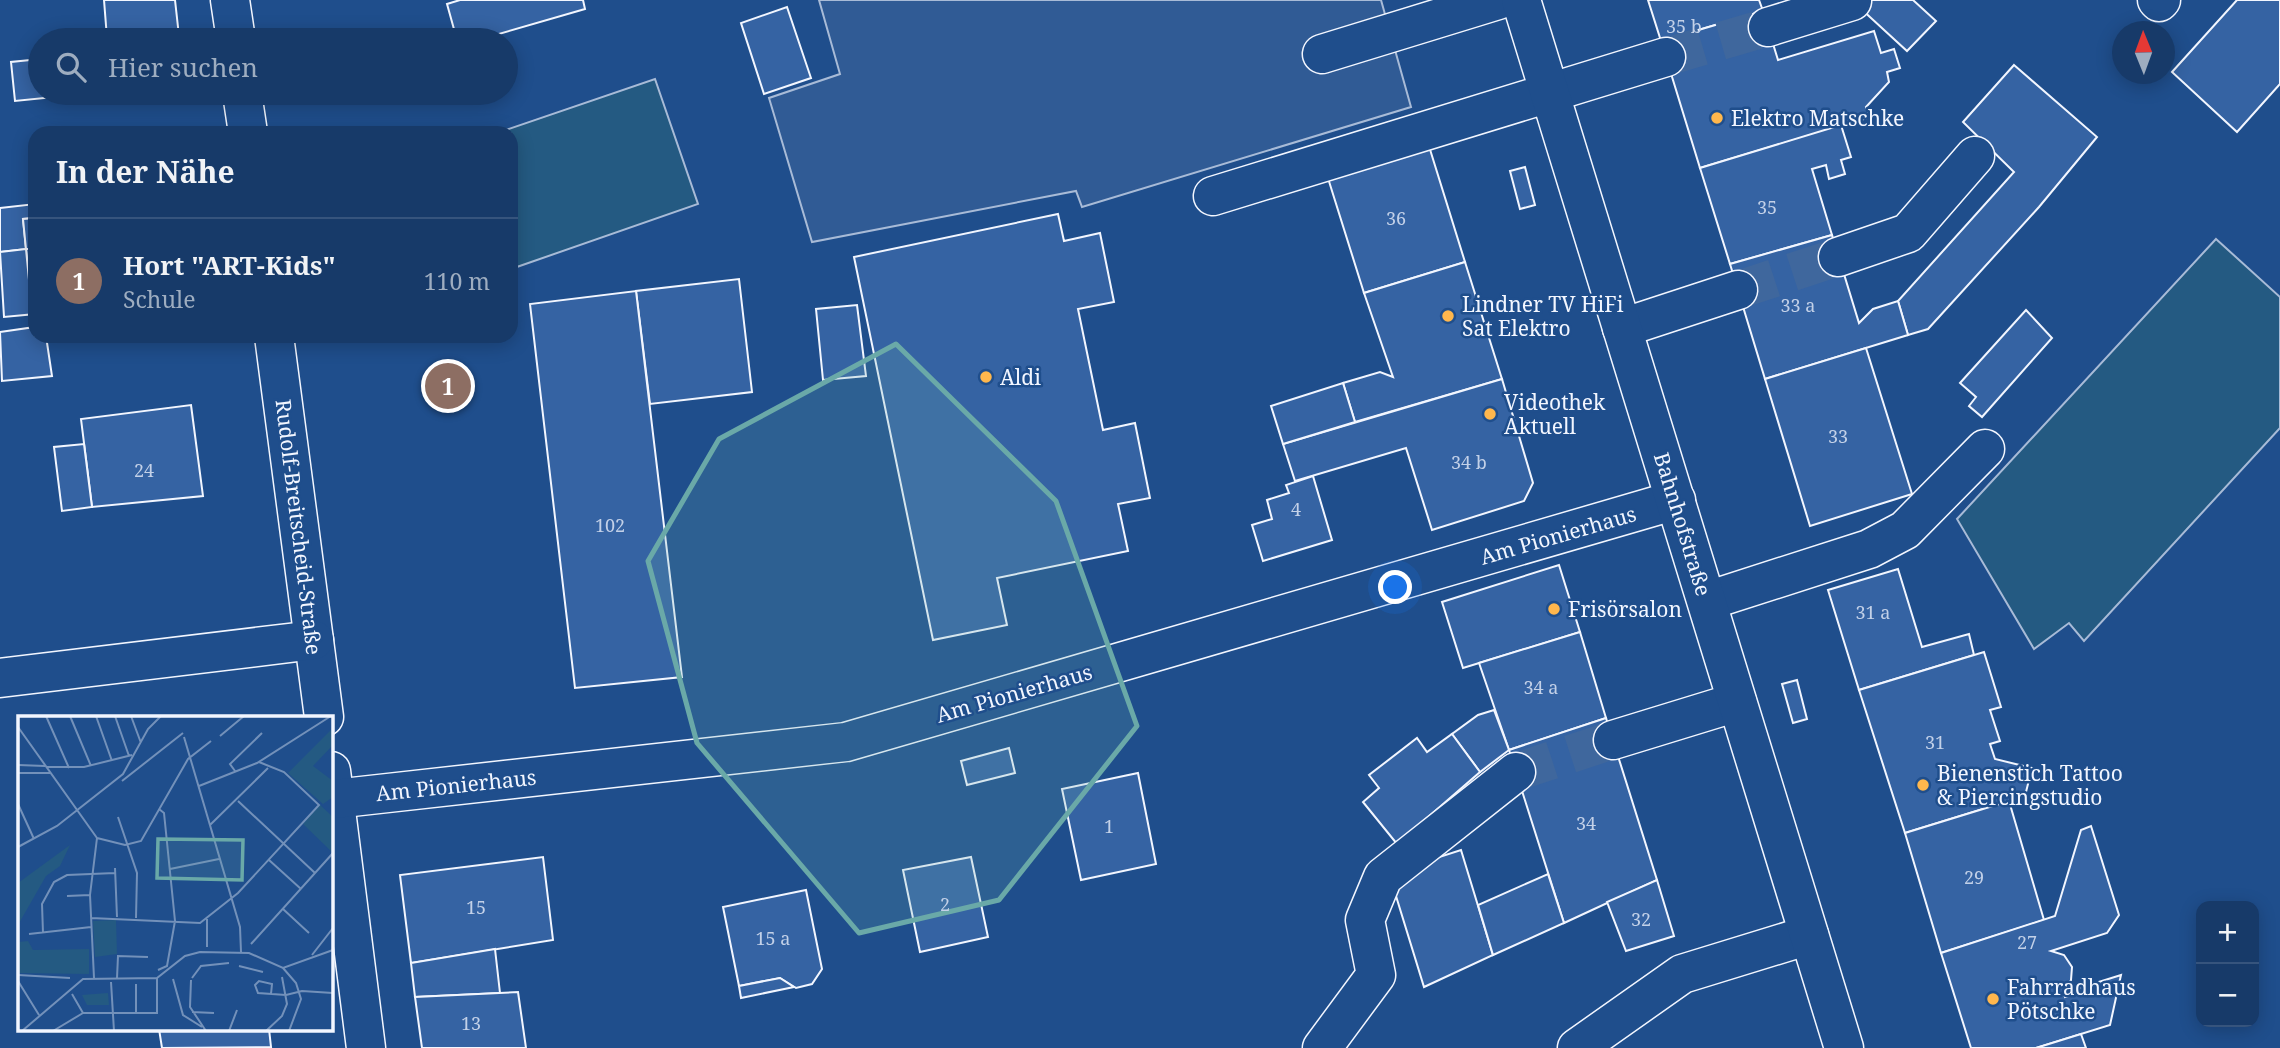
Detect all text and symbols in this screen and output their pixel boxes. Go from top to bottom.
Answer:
house number: 35 b [1666,14,1702,38]
north arrow [2112,21,2175,84]
search box [28,28,518,105]
icon: search [52,48,90,86]
text: Hier suchen [108,49,258,85]
place label: Elektro Matschke [1731,104,1904,132]
marker: Elektro Matschke [1709,110,1725,126]
text: In der Nähe [56,151,235,192]
house number: 35 [1757,195,1777,219]
house number: 36 [1386,206,1406,230]
text: Hort "ART-Kids" [123,247,336,283]
text: 1 [73,265,86,297]
text: 110 m [424,265,490,297]
text: Schule [123,283,195,315]
place label: Lindner TV HiFi Sat Elektro [1462,290,1624,342]
house number: 33 a [1781,293,1815,317]
marker: Lindner TV HiFi Sat Elektro [1440,308,1456,324]
pin: 1 [425,360,471,412]
place label: Aldi [1000,363,1041,391]
marker: Aldi [978,369,994,385]
place label: Videothek Aktuell [1504,388,1606,440]
street label: Rudolf-Breitscheid-Straße [269,398,329,656]
marker: Videothek Aktuell [1482,406,1498,422]
house number: 33 [1828,424,1848,448]
street label: Bahnhofstraße [1648,449,1718,599]
house number: 34 b [1451,450,1487,474]
house number: 24 [134,458,154,482]
house number: 4 [1291,497,1301,521]
street label: Am Pionierhaus [1477,499,1639,571]
house number: 102 [595,513,625,537]
your location [1378,570,1412,604]
place label: Frisörsalon [1568,595,1682,623]
house number: 31 a [1856,600,1890,624]
marker: Frisörsalon [1546,601,1562,617]
street label: Am Pionierhaus [933,657,1095,729]
house number: 34 a [1524,675,1558,699]
inset map [18,716,332,1030]
house number: 31 [1925,730,1945,754]
place label: Bienenstich Tattoo & Piercingstudio [1937,759,2123,811]
street label: Am Pionierhaus [374,763,538,807]
marker: Bienenstich Tattoo & Piercingstudio [1915,777,1931,793]
house number: 34 [1576,811,1596,835]
house number: 1 [1104,814,1114,838]
house number: 29 [1964,865,1984,889]
house number: 2 [940,892,950,916]
house number: 15 [466,895,486,919]
map controls [2196,901,2259,1027]
button: + [2196,901,2259,964]
house number: 32 [1631,907,1651,931]
house number: 15 a [756,926,790,950]
house number: 27 [2017,930,2037,954]
button: − [2196,964,2259,1027]
place label: Fahrradhaus Pötschke [2007,973,2136,1025]
marker: Fahrradhaus Pötschke [1985,991,2001,1007]
house number: 13 [461,1011,481,1035]

